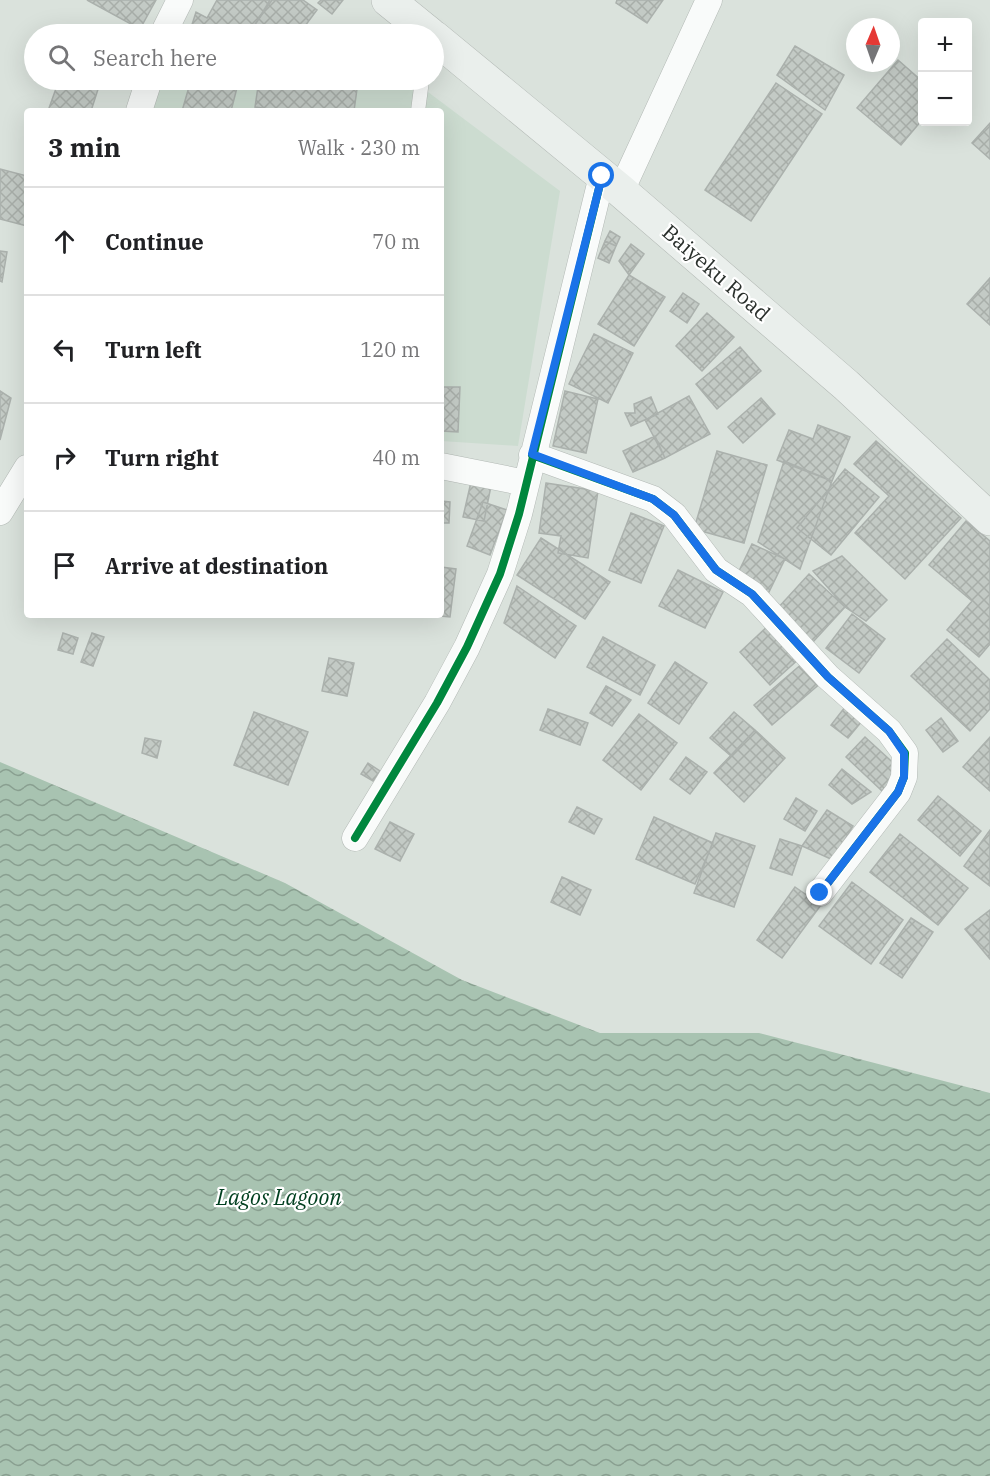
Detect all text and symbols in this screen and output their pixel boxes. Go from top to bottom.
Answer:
north arrow [846,18,900,72]
map controls [918,18,972,126]
button: + [918,18,972,72]
search box [24,24,444,90]
icon: search [45,41,78,74]
text: Search here [93,43,217,72]
button: − [918,72,972,126]
text: 3 min [48,130,121,164]
text: Walk · 230 m [298,134,420,161]
route start [588,162,614,188]
street label: Baiyeku Road [657,218,777,327]
icon: ahead [48,225,81,258]
text: Continue [105,227,204,256]
text: 70 m [372,228,420,255]
icon: left [48,333,81,366]
text: Turn left [105,335,201,364]
text: 120 m [360,336,420,363]
icon: right [48,441,81,474]
text: Turn right [105,443,219,472]
text: 40 m [372,444,420,471]
icon: arrive [48,549,81,582]
text: Arrive at destination [105,551,328,580]
route end [806,879,832,905]
water label: Lagos Lagoon [215,1182,342,1211]

